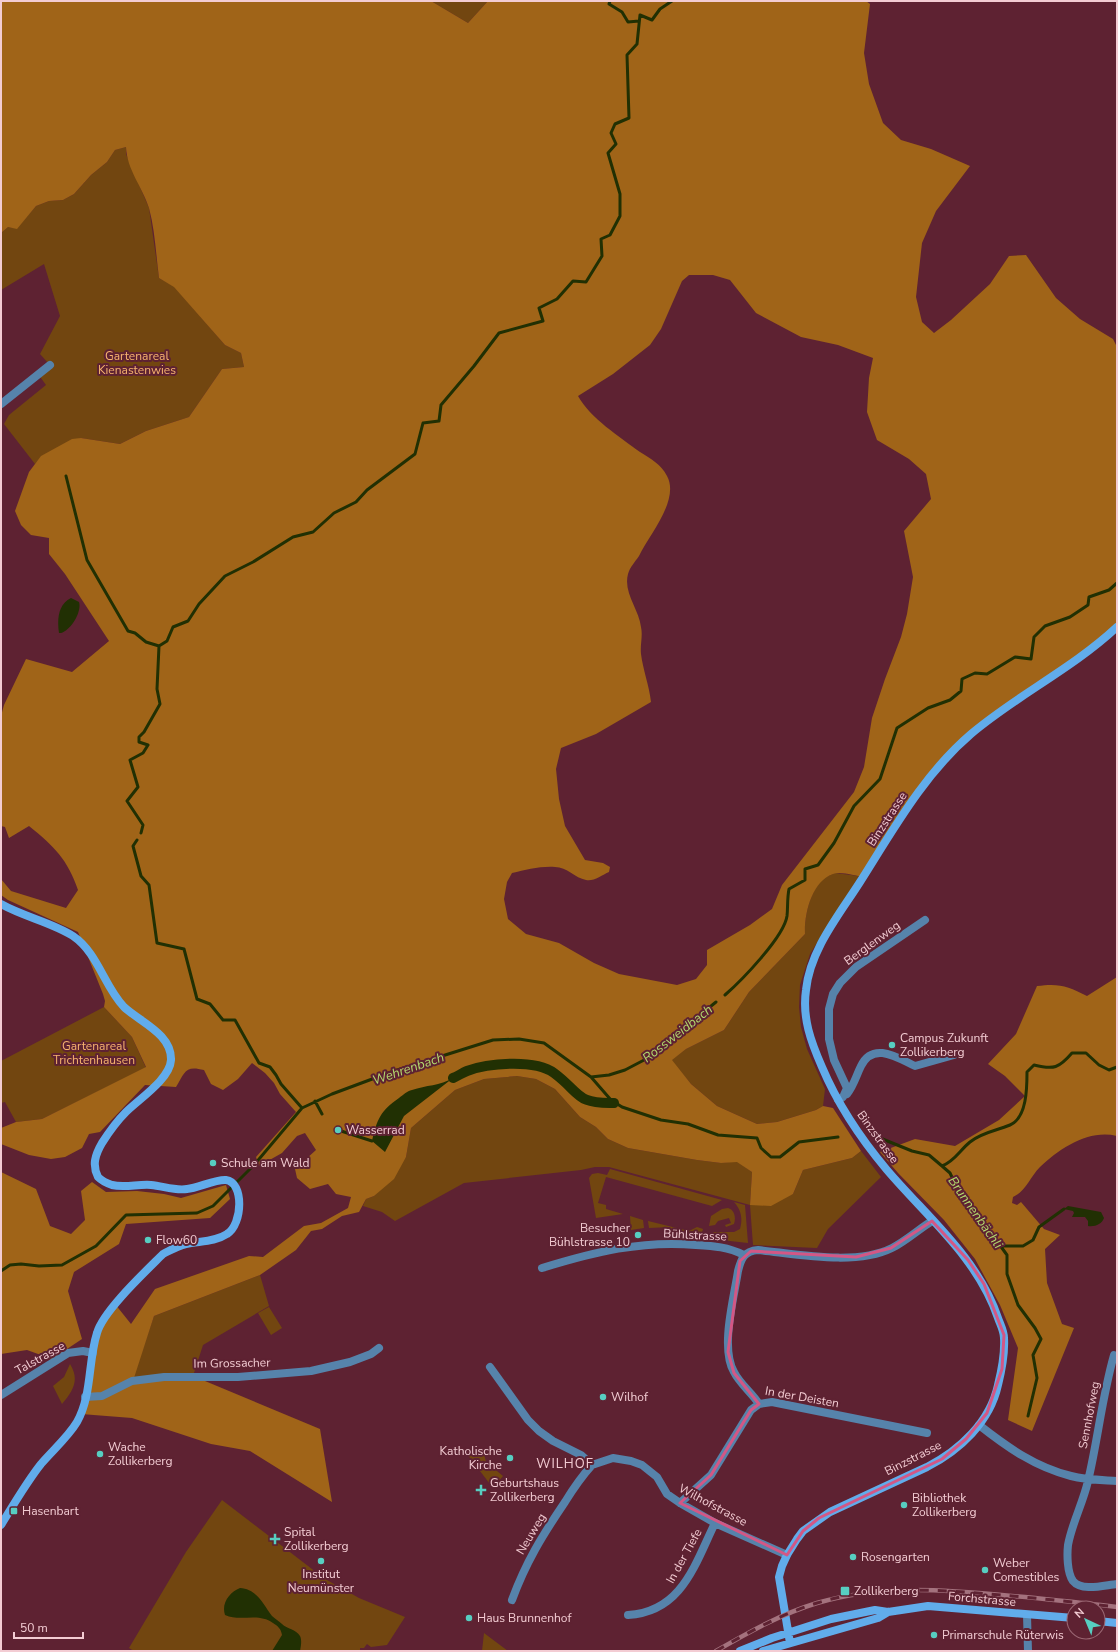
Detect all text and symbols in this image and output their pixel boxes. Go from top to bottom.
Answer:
park label: Gartenareal Kienastenwies [98,348,176,378]
street label: Binzstrasse [864,789,910,849]
street label: Berglenweg [841,917,903,969]
water label: Rossweidbach [639,1001,716,1067]
place label: Campus Zukunft Zollikerberg [900,1030,989,1060]
park label: Gartenareal Trichtenhausen [53,1038,135,1068]
marker: Campus Zukunft Zollikerberg [887,1040,897,1050]
water label: Wehrenbach [370,1048,447,1090]
street label: Binzstrasse [853,1107,903,1167]
place label: Wasserrad [346,1122,405,1138]
marker: Wasserrad [333,1125,343,1135]
place label: Schule am Wald [221,1155,310,1171]
marker: Schule am Wald [208,1158,218,1168]
water label: Brunnenbächli [944,1173,1007,1253]
place label: Besucher Bühlstrasse 10 [549,1220,631,1250]
street label: Bühlstrasse [663,1225,727,1245]
marker: Besucher Bühlstrasse 10 [633,1230,643,1240]
place label: Flow60 [156,1232,197,1248]
marker: Flow60 [143,1235,153,1245]
street label: Talstrasse [12,1338,68,1378]
street label: Im Grossacher [193,1354,271,1372]
street label: Sennhofweg [1075,1380,1103,1450]
street label: In der Deisten [764,1383,840,1411]
place label: Wilhof [611,1389,649,1405]
marker: Wilhof [598,1392,608,1402]
street label: Binzstrasse [882,1437,944,1479]
place label: Wache Zollikerberg [108,1439,173,1469]
place label: Katholische Kirche [440,1443,502,1473]
marker: Wache Zollikerberg [95,1449,105,1459]
marker: Katholische Kirche [505,1453,515,1463]
district label: WILHOF [536,1455,594,1473]
place label: Geburtshaus Zollikerberg [490,1475,559,1505]
street label: Wilhofstrasse [676,1480,750,1530]
marker: Geburtshaus Zollikerberg [475,1484,487,1496]
place label: Bibliothek Zollikerberg [912,1490,977,1520]
marker: Bibliothek Zollikerberg [899,1500,909,1510]
place label: Hasenbart [22,1503,79,1519]
marker: Hasenbart [9,1506,19,1516]
street label: Neuweg [512,1510,550,1558]
place label: Spital Zollikerberg [284,1524,349,1554]
street label: In der Tiefe [662,1526,706,1586]
marker: Spital Zollikerberg [269,1533,281,1545]
place label: Rosengarten [861,1549,930,1565]
marker: Rosengarten [848,1552,858,1562]
place label: Weber Comestibles [993,1555,1060,1585]
marker: Institut Neumünster [316,1556,326,1566]
marker: Weber Comestibles [980,1565,990,1575]
place label: Institut Neumünster [288,1566,355,1596]
place label: Zollikerberg [854,1583,919,1599]
marker: Zollikerberg [839,1585,851,1597]
street label: Forchstrasse [947,1588,1017,1610]
north arrow [1066,1600,1106,1640]
text: N [1071,1605,1088,1621]
place label: Haus Brunnenhof [477,1610,572,1626]
marker: Haus Brunnenhof [464,1613,474,1623]
scale bar [14,1614,83,1640]
text: 50 m [20,1620,48,1636]
place label: Primarschule Rüterwis [942,1627,1064,1643]
marker: Primarschule Rüterwis [929,1630,939,1640]

